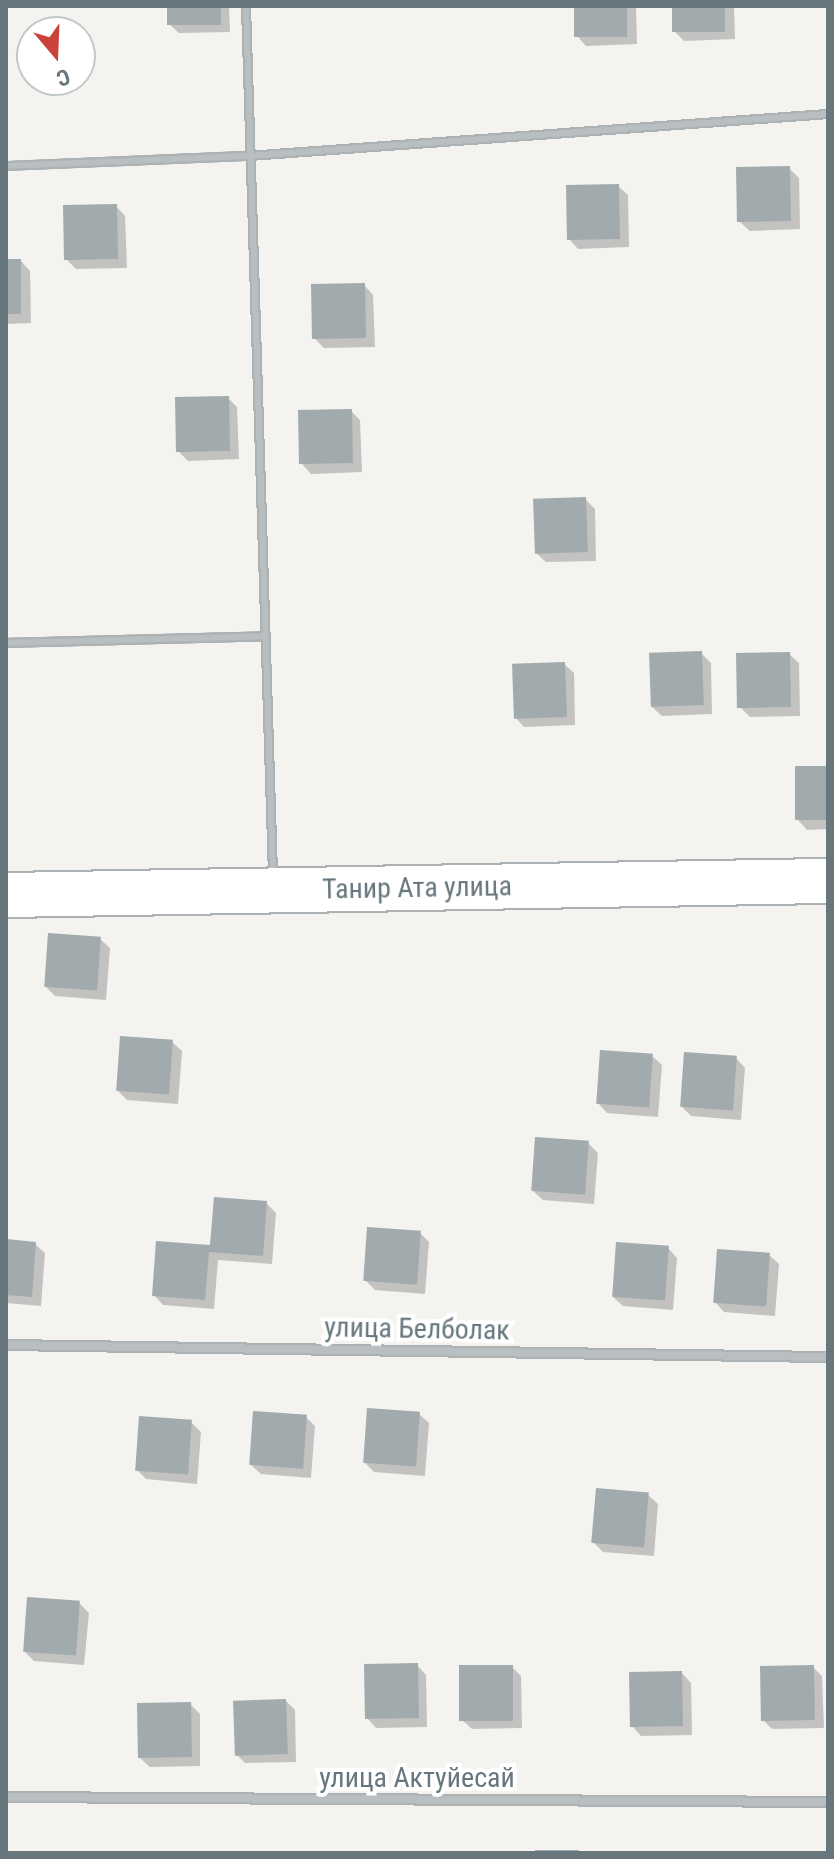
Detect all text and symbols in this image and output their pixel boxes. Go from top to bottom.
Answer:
north arrow [16,16,96,96]
text: С [53,63,73,91]
street label: Танир Ата улица [322,870,512,906]
street label: улица Белболак [324,1311,510,1347]
street label: улица Актуйесай [319,1761,515,1795]

